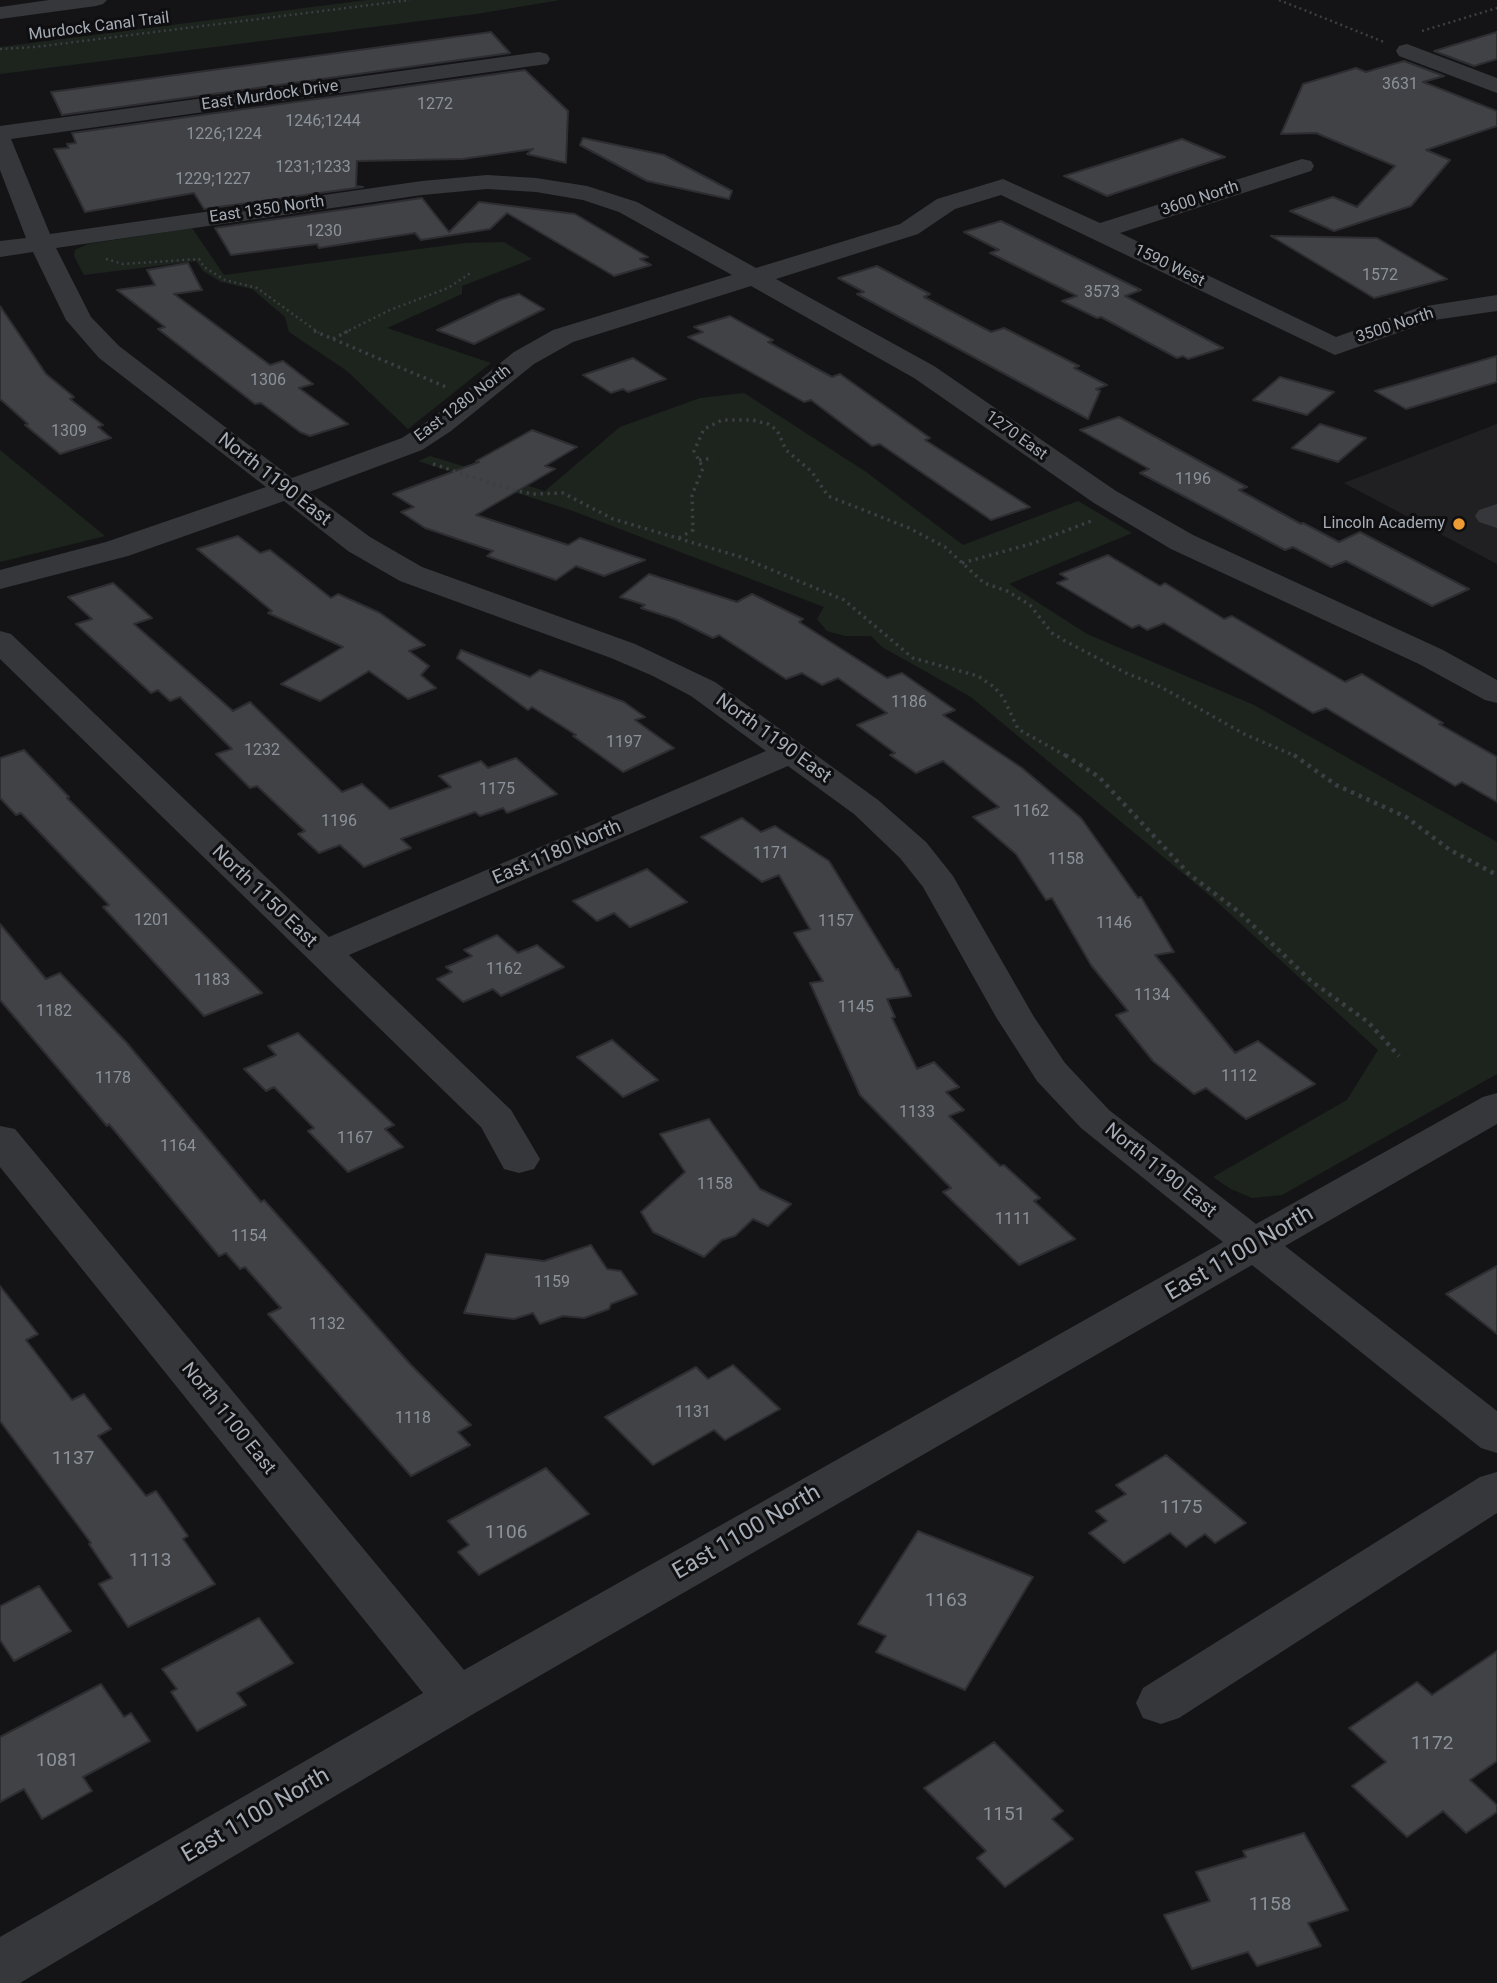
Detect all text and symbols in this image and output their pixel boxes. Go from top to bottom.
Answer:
street label: Murdock Canal Trail [27,9,171,45]
house number: 3631 [1382,75,1418,95]
street label: East Murdock Drive [200,77,340,115]
house number: 1272 [417,95,453,115]
house number: 1246;1244 [285,112,361,132]
house number: 1226;1224 [186,125,262,145]
house number: 1231;1233 [275,158,351,178]
house number: 1229;1227 [175,170,251,190]
street label: 3600 North [1159,177,1241,221]
street label: East 1350 North [208,192,326,228]
house number: 1230 [306,222,342,242]
street label: 1590 West [1131,241,1207,291]
house number: 1572 [1362,266,1398,286]
house number: 3573 [1084,283,1120,303]
street label: 3500 North [1354,304,1436,348]
street label: East 1280 North [411,362,515,446]
house number: 1306 [250,371,286,391]
street label: 1270 East [982,407,1050,465]
house number: 1309 [51,422,87,442]
street label: North 1190 East [213,429,335,531]
house number: 1196 [1175,470,1211,490]
place label: Lincoln Academy [1323,514,1445,534]
marker: Lincoln Academy [1451,516,1467,532]
street label: North 1190 East [711,689,835,789]
house number: 1186 [891,693,927,713]
house number: 1197 [606,733,642,753]
house number: 1232 [244,741,280,761]
house number: 1175 [479,780,515,800]
house number: 1162 [1013,802,1049,822]
house number: 1196 [321,812,357,832]
street label: East 1180 North [489,816,625,890]
street label: North 1150 East [207,841,321,953]
house number: 1171 [753,844,789,864]
house number: 1158 [1048,850,1084,870]
house number: 1201 [134,911,170,931]
house number: 1157 [818,912,854,932]
house number: 1146 [1096,914,1132,934]
house number: 1162 [486,960,522,980]
house number: 1183 [194,971,230,991]
house number: 1134 [1134,986,1170,1006]
house number: 1145 [838,998,874,1018]
house number: 1182 [36,1002,72,1022]
house number: 1112 [1221,1067,1257,1087]
house number: 1178 [95,1069,131,1089]
house number: 1133 [899,1103,935,1123]
street label: North 1190 East [1099,1119,1221,1223]
house number: 1167 [337,1129,373,1149]
house number: 1164 [160,1137,196,1157]
house number: 1158 [697,1175,733,1195]
street label: East 1100 North [1161,1201,1319,1307]
house number: 1111 [995,1210,1031,1230]
house number: 1154 [231,1227,267,1247]
house number: 1159 [534,1273,570,1293]
house number: 1132 [309,1315,345,1335]
street label: North 1100 East [176,1358,280,1480]
house number: 1131 [675,1403,711,1423]
house number: 1118 [395,1409,431,1429]
house number: 1137 [52,1448,94,1470]
street label: East 1100 North [668,1480,826,1586]
house number: 1175 [1160,1497,1202,1519]
house number: 1106 [485,1522,527,1544]
house number: 1113 [129,1550,171,1572]
house number: 1163 [925,1590,967,1612]
house number: 1172 [1411,1733,1453,1755]
house number: 1081 [36,1750,78,1772]
street label: East 1100 North [177,1763,335,1869]
house number: 1151 [983,1804,1025,1826]
house number: 1158 [1249,1894,1291,1916]

